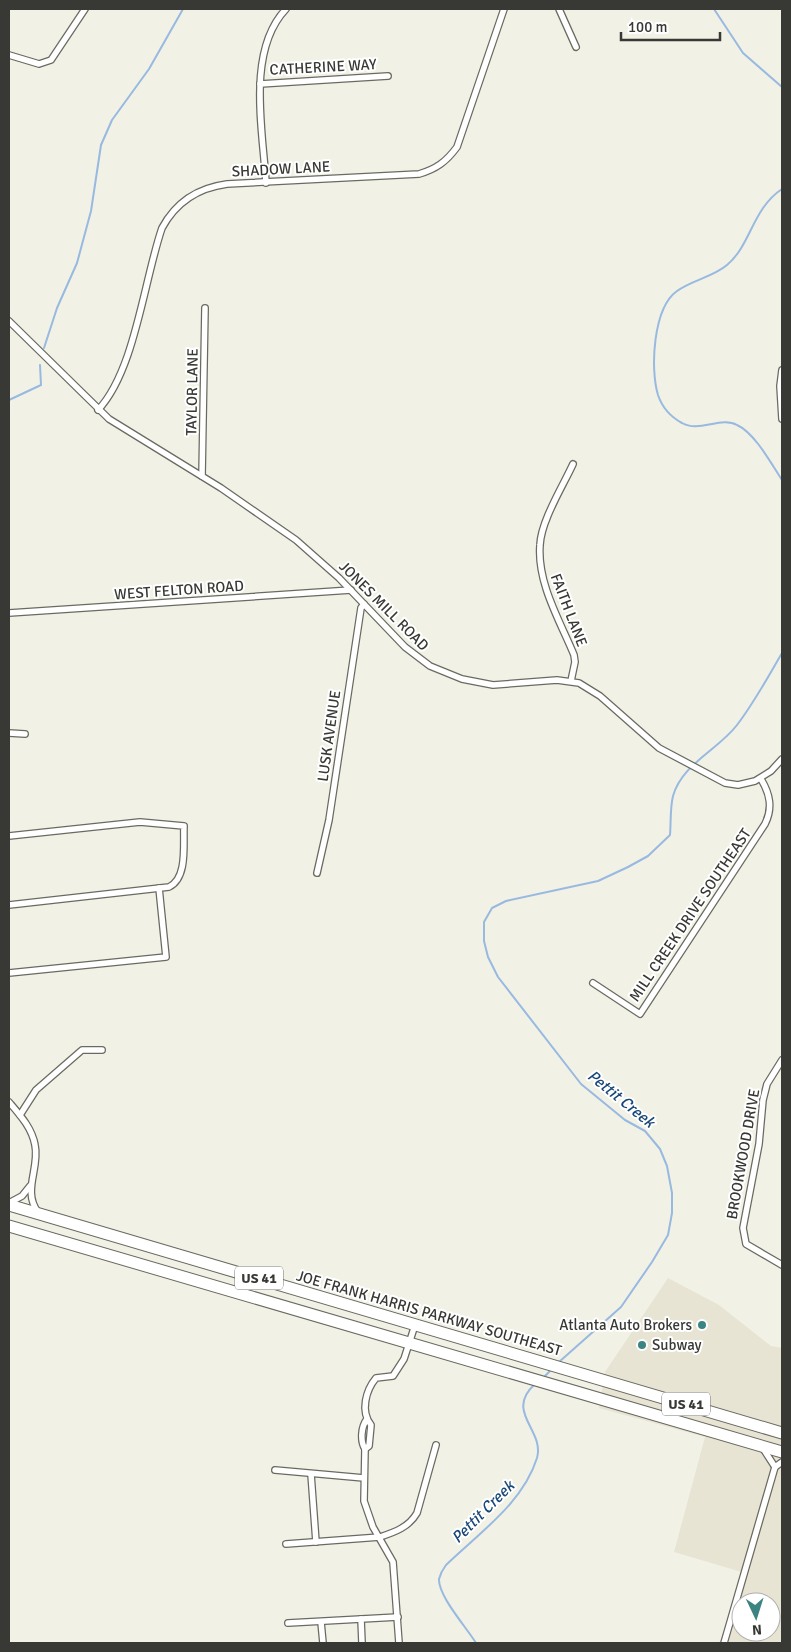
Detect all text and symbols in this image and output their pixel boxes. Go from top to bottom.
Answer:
scale bar [621,10,720,42]
text: 100 m [628,18,668,36]
street label: CATHERINE WAY [269,55,377,79]
street label: SHADOW LANE [231,157,331,181]
street label: TAYLOR LANE [182,348,202,436]
street label: JONES MILL ROAD [335,557,433,655]
street label: FAITH LANE [547,571,591,649]
street label: WEST FELTON ROAD [114,576,244,604]
street label: LUSK AVENUE [314,689,344,783]
street label: MILL CREEK DRIVE SOUTHEAST [625,825,755,1005]
water label: Pettit Creek [583,1066,660,1133]
street label: BROOKWOOD DRIVE [723,1087,763,1221]
road number: US 41 [235,1266,283,1290]
street label: JOE FRANK HARRIS PARKWAY SOUTHEAST [294,1266,564,1360]
place label: Atlanta Auto Brokers [559,1316,692,1334]
marker: Atlanta Auto Brokers [696,1319,708,1331]
place label: Subway [652,1336,702,1354]
marker: Subway [636,1339,648,1351]
road number: US 41 [662,1392,710,1416]
water label: Pettit Creek [447,1475,520,1548]
north arrow [731,1592,781,1642]
text: N [751,1621,762,1638]

